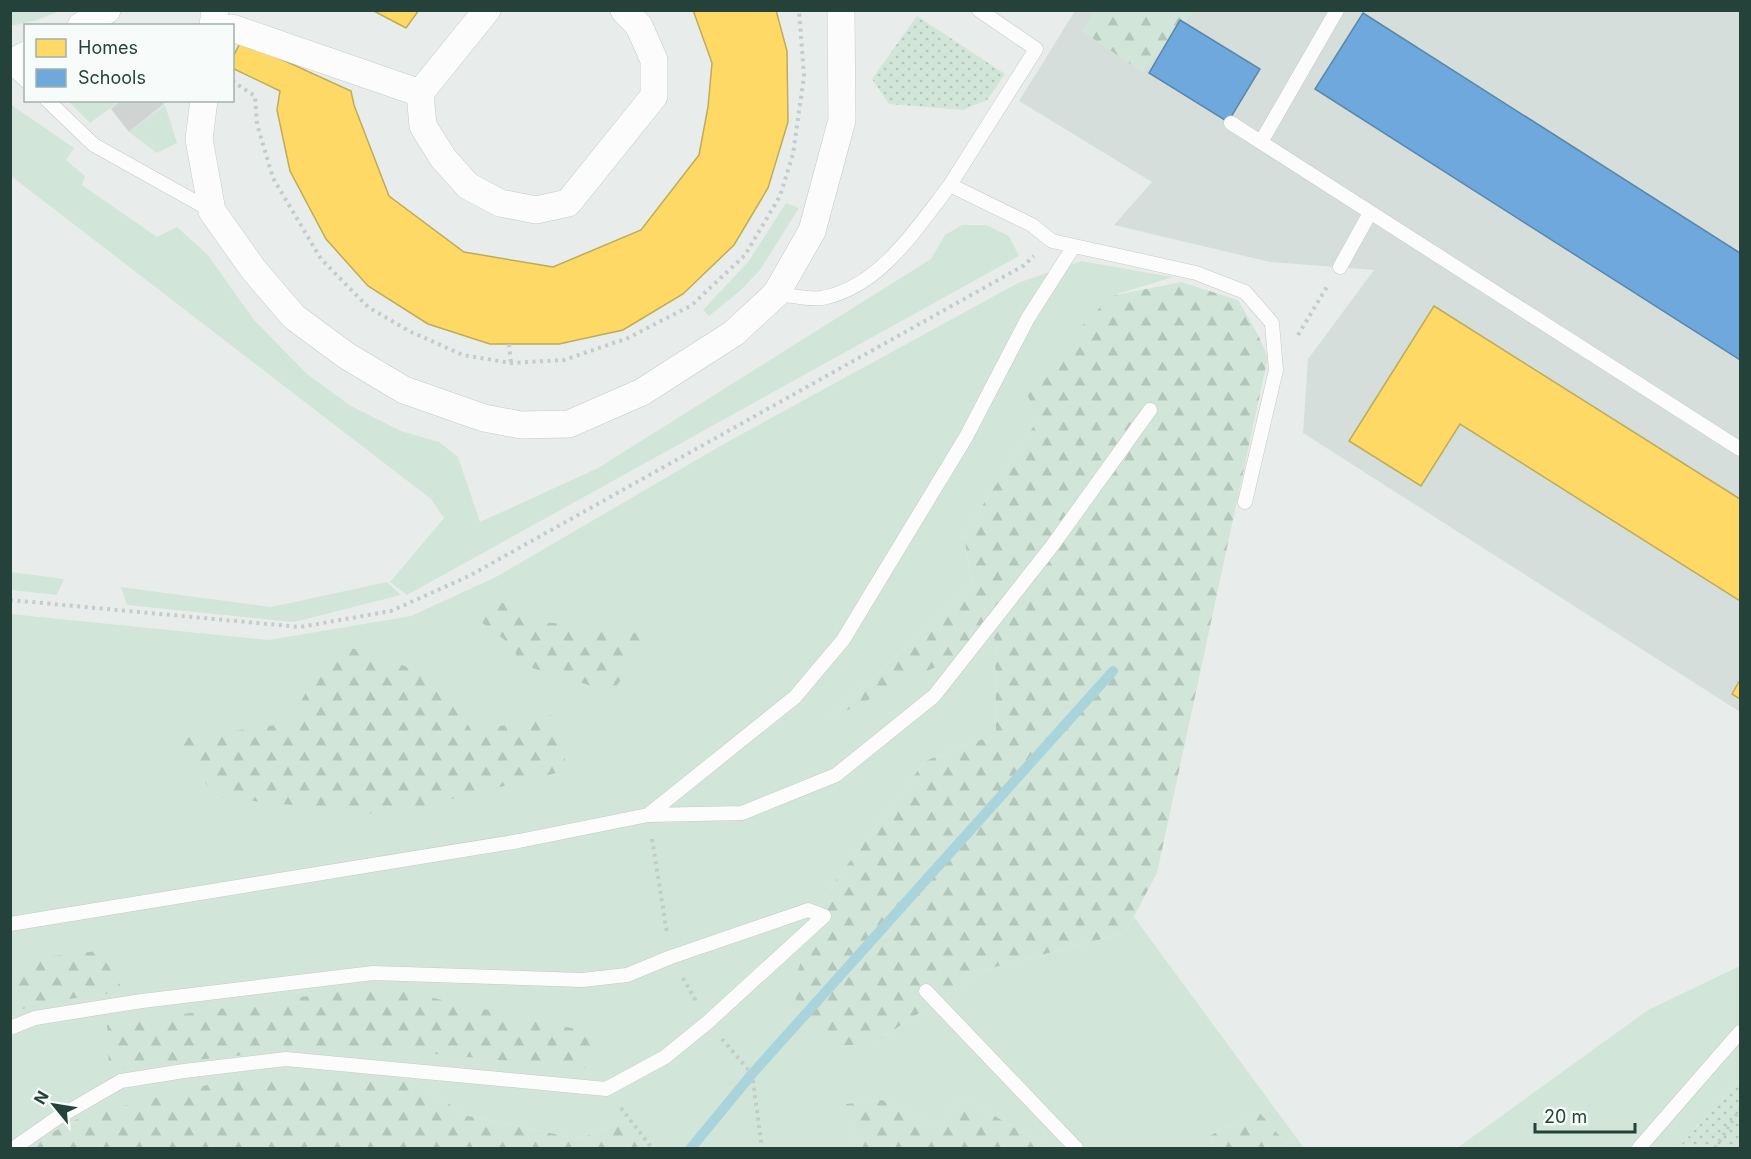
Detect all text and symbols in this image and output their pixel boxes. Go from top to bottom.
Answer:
legend [24,24,234,102]
text: Homes [78,37,138,58]
text: Schools [78,67,146,88]
north arrow [24,1075,84,1135]
text: N [29,1087,53,1108]
scale bar [1535,1096,1636,1134]
text: 20 m [1544,1106,1587,1127]

